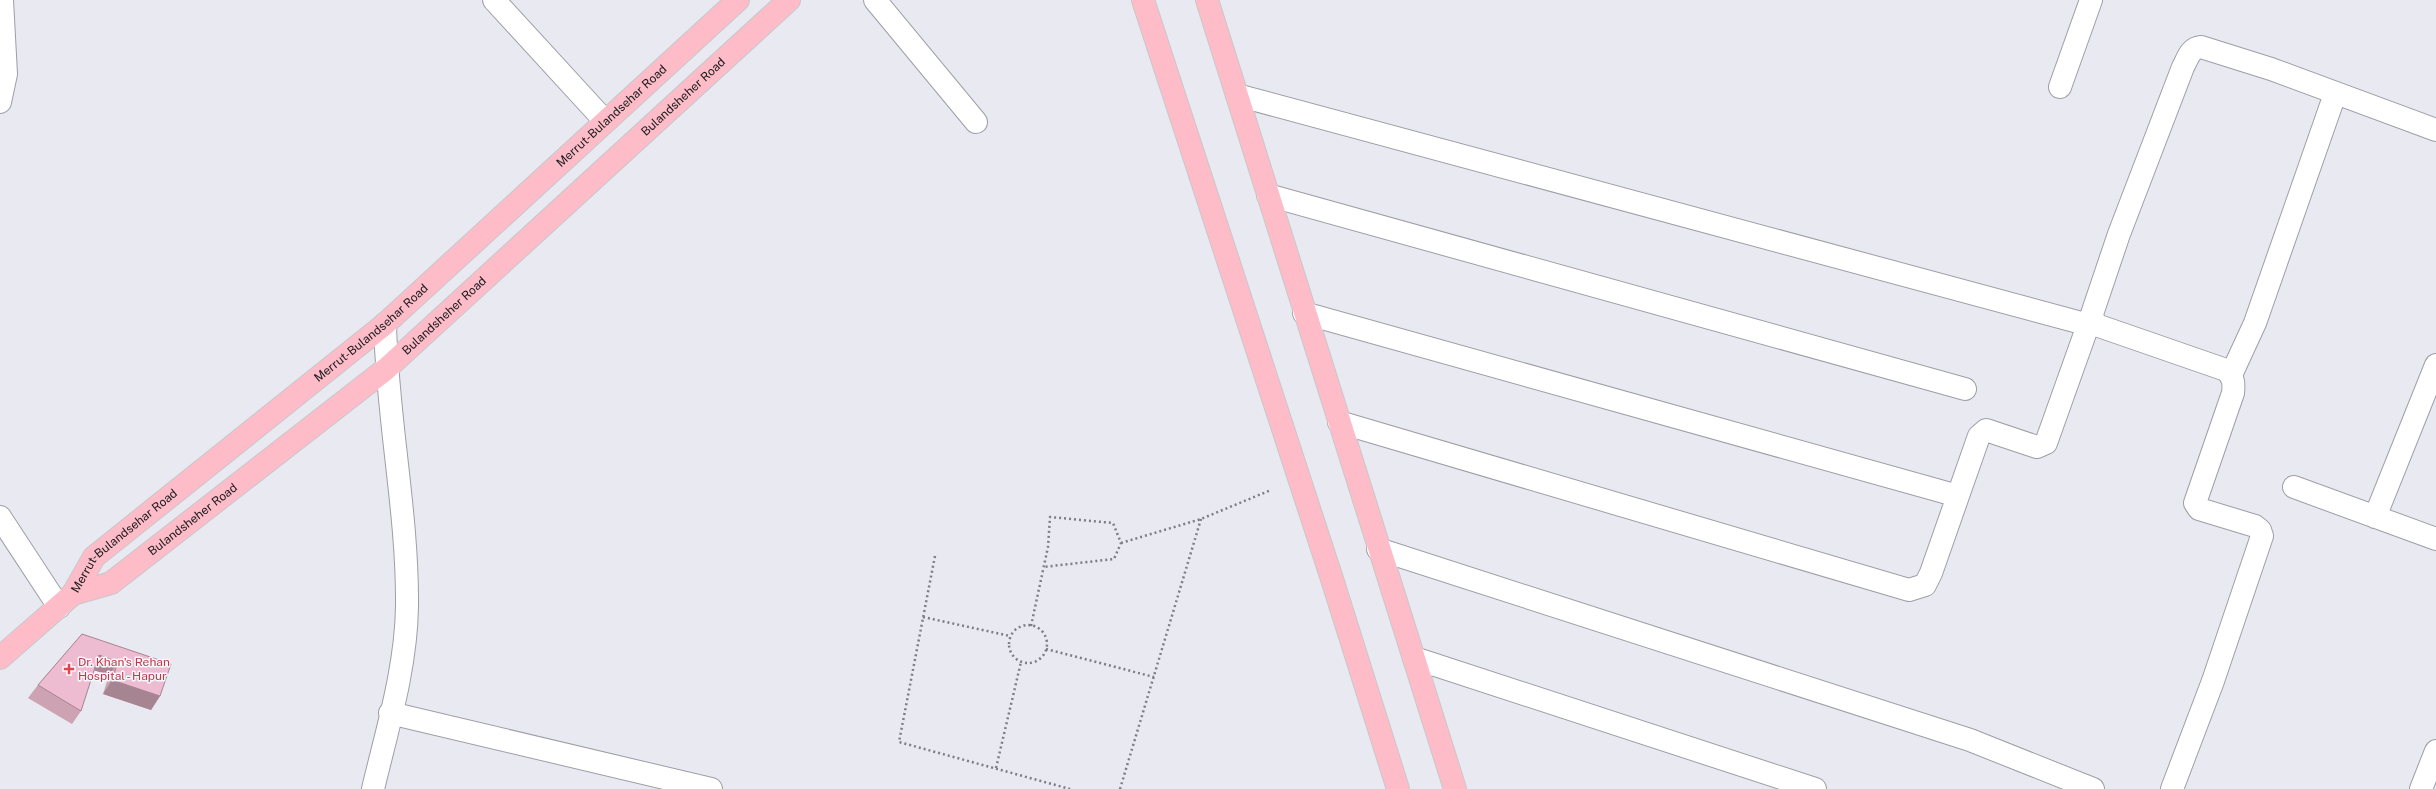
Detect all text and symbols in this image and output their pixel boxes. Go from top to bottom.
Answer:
street label: Bulandsheher Road [638,55,728,139]
street label: Merrut-Bulandsehar Road [554,62,670,170]
street label: Bulandsheher Road [399,274,489,358]
street label: Merrut-Bulandsehar Road [311,281,431,385]
street label: Bulandsheher Road [145,480,240,558]
street label: Merrut-Bulandsehar Road [68,486,180,595]
place label: Dr. Khan's Rehan Hospital - Hapur [78,655,170,683]
marker: Dr. Khan's Rehan Hospital - Hapur [63,663,75,675]

